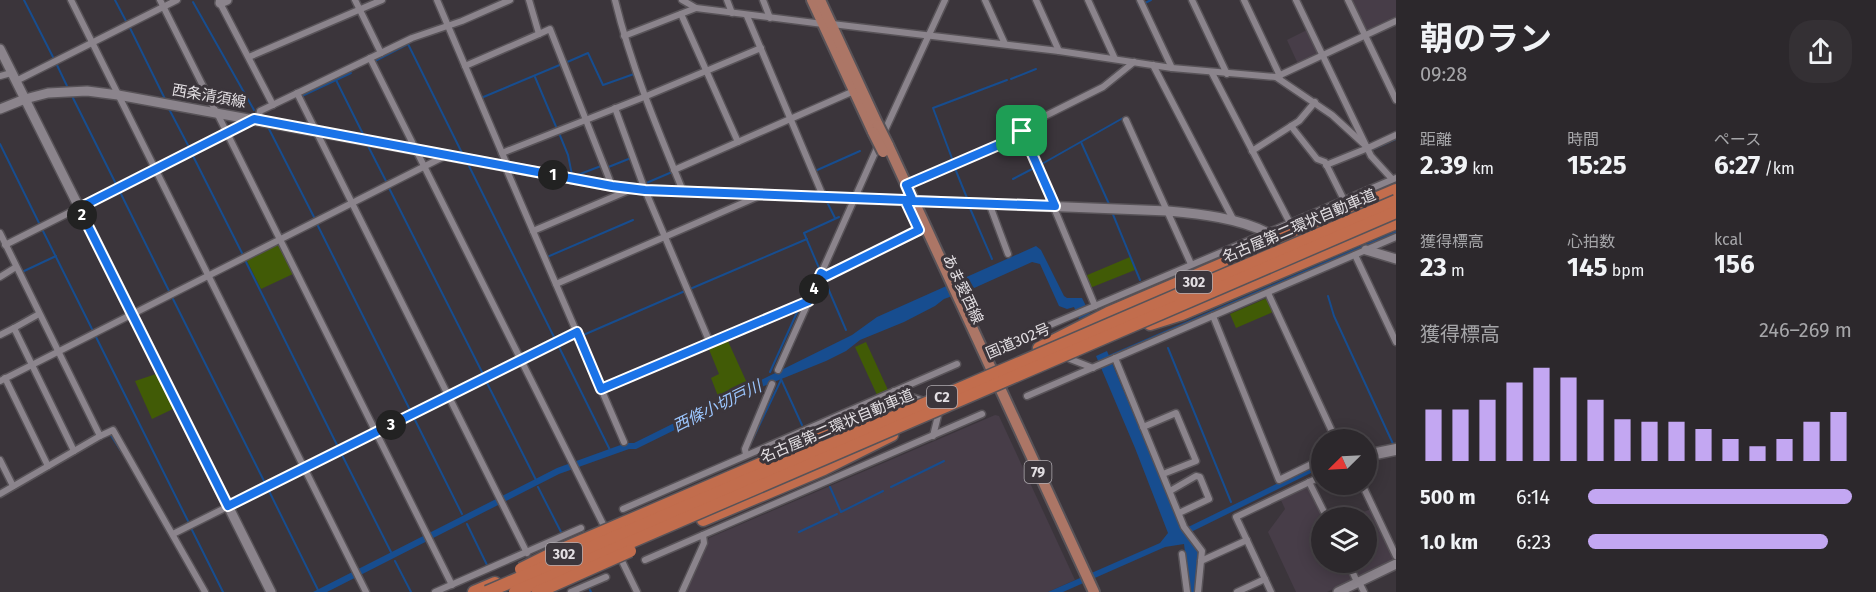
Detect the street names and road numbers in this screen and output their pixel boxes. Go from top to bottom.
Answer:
street label: 西条清須線 [170,81,248,111]
street label: 名古屋第二環状自動車道 [1220,185,1378,267]
street label: あま愛西線 [939,251,987,327]
road number: 302 [1176,271,1212,293]
street label: 国道302号 [983,319,1053,363]
street label: 名古屋第二環状自動車道 [758,385,916,467]
road number: C2 [927,386,957,408]
road number: 79 [1024,461,1052,483]
road number: 302 [546,543,582,565]

